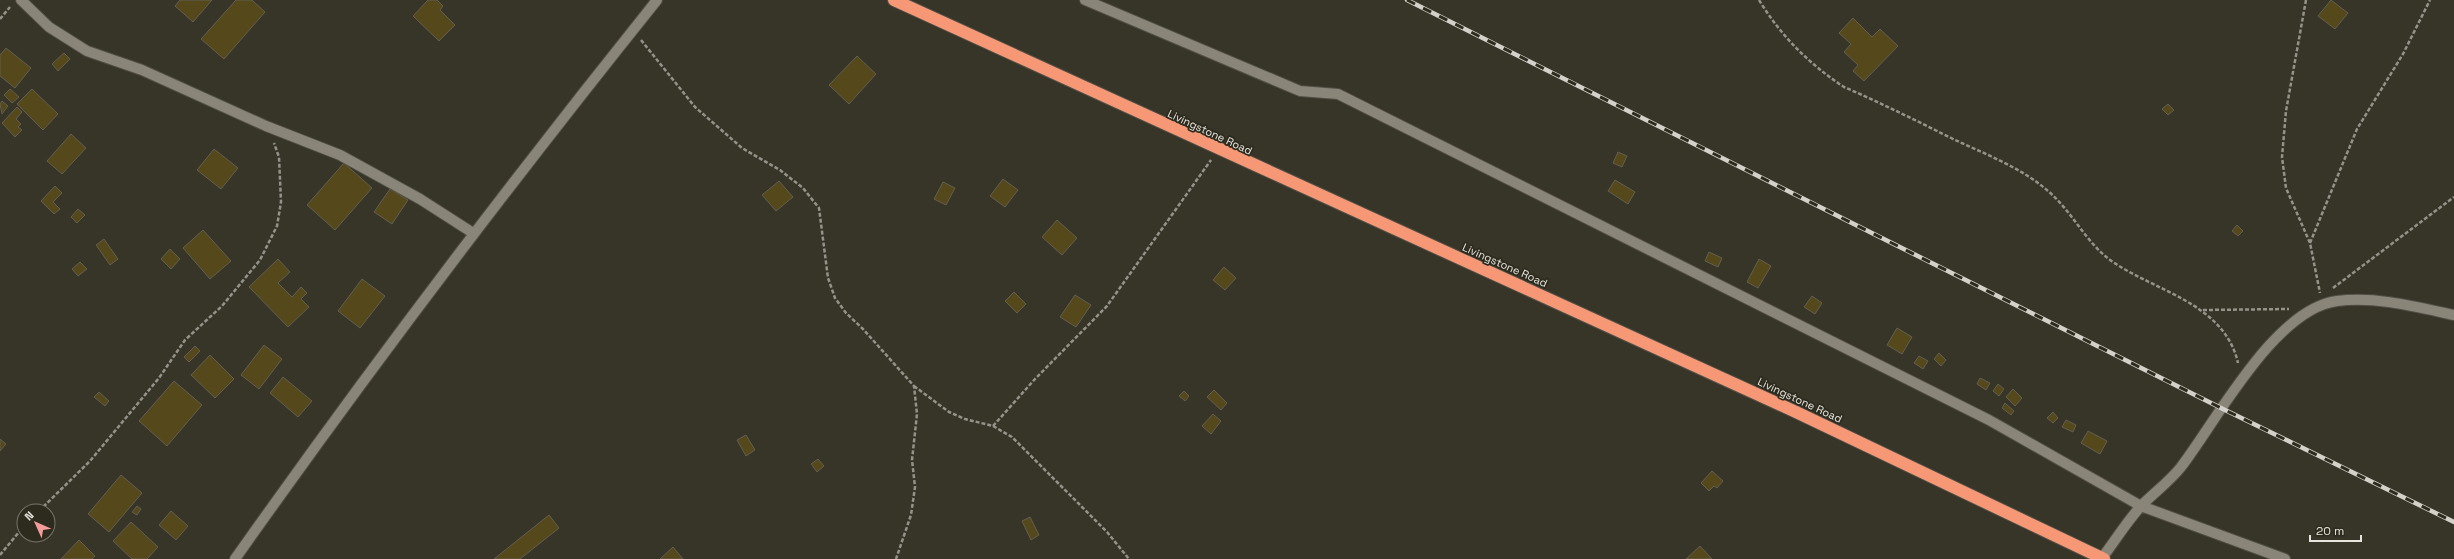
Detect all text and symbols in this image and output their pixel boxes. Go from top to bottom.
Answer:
street label: Livingstone Road [1166,106,1254,158]
street label: Livingstone Road [1460,240,1550,290]
street label: Livingstone Road [1756,374,1844,426]
north arrow [16,503,56,543]
text: N [21,508,36,523]
scale bar [2310,517,2361,543]
text: 20 m [2316,523,2344,539]

